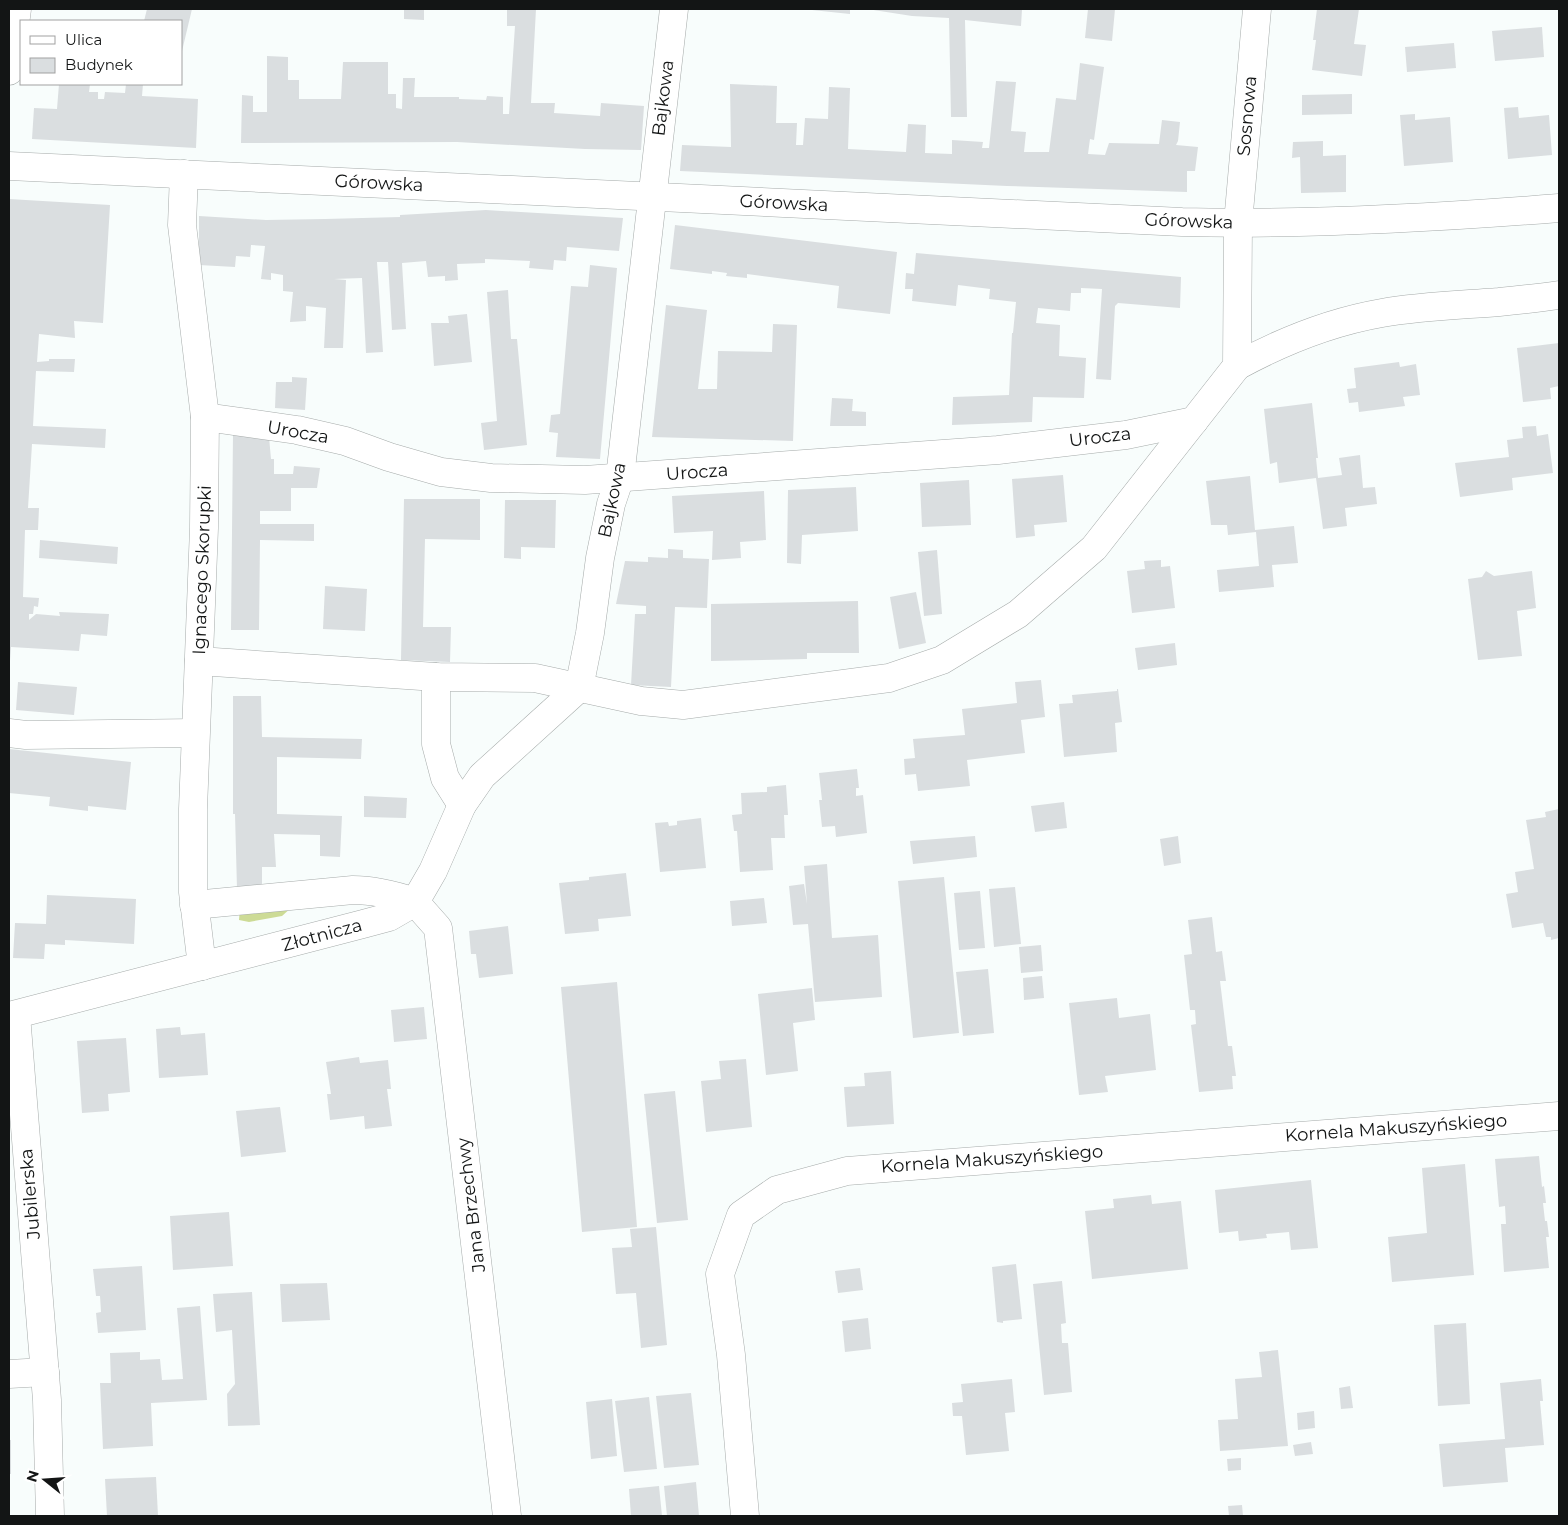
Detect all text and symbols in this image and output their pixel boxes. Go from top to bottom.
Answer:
legend [20,20,182,85]
text: Ulica [65,30,102,49]
text: Budynek [65,55,133,74]
street label: Bajkowa [647,59,679,137]
street label: Sosnowa [1233,75,1261,157]
street label: Górowska [334,170,424,196]
street label: Górowska [739,190,829,216]
street label: Górowska [1144,208,1234,234]
street label: Urocza [265,416,331,448]
street label: Urocza [1068,422,1132,452]
street label: Urocza [665,459,729,485]
street label: Bajkowa [593,460,631,540]
street label: Ignacego Skorupki [188,485,216,655]
street label: Złotnicza [279,914,365,956]
street label: Kornela Makuszyńskiego [1284,1109,1508,1147]
street label: Jana Brzechwy [452,1136,490,1274]
street label: Kornela Makuszyńskiego [880,1140,1104,1178]
street label: Jubilerska [15,1148,45,1241]
north arrow [20,1455,70,1505]
text: N [22,1468,43,1484]

